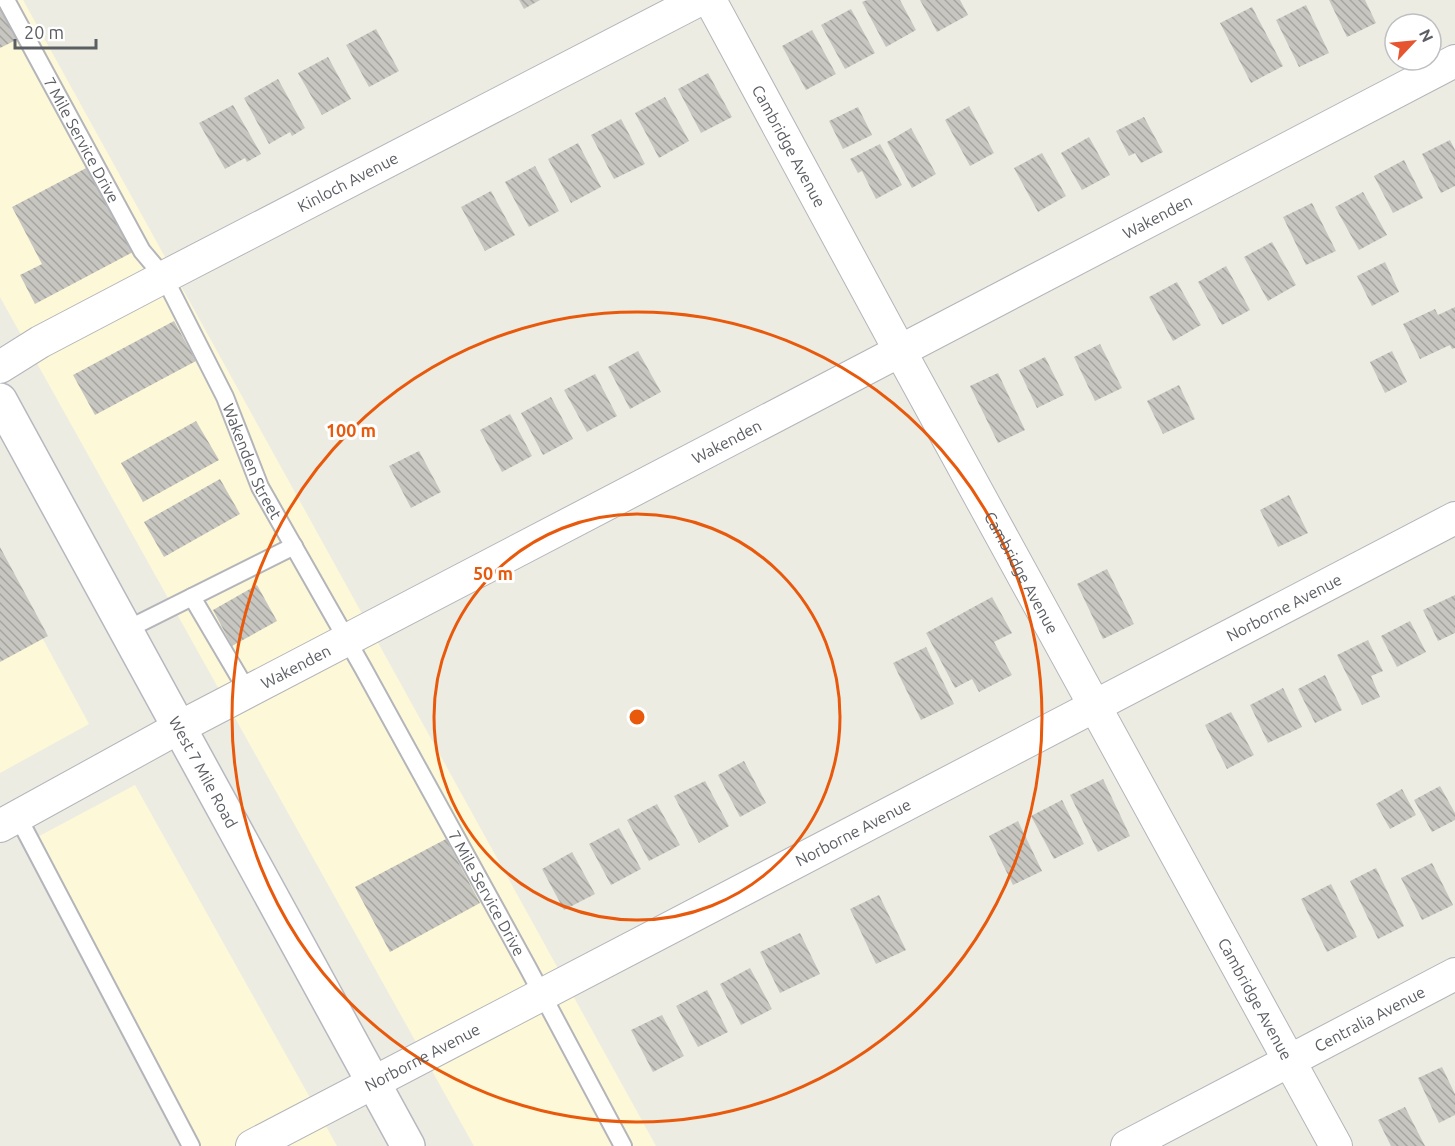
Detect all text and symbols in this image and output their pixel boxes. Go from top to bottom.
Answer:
scale bar [15,12,96,50]
north arrow [1383,12,1443,72]
text: 20 m [24,22,64,42]
text: N [1416,26,1437,45]
street label: 7 Mile Service Drive [40,74,123,206]
street label: Cambridge Avenue [749,82,829,210]
street label: Kinloch Avenue [294,148,401,215]
street label: Wakenden [1119,191,1195,242]
street label: Wakenden Street [219,401,286,523]
street label: Wakenden [689,416,764,467]
text: 100 m [326,420,376,440]
street label: Cambridge Avenue [981,509,1062,637]
text: 50 m [473,563,513,583]
street label: Norborne Avenue [1223,570,1344,645]
street label: Wakenden [258,641,334,692]
centre of rings [627,707,647,727]
street label: West 7 Mile Road [166,713,241,831]
street label: Norborne Avenue [792,795,914,870]
street label: 7 Mile Service Drive [445,827,529,959]
street label: Cambridge Avenue [1215,935,1296,1063]
street label: Centralia Avenue [1311,982,1428,1055]
street label: Norborne Avenue [362,1020,483,1095]

